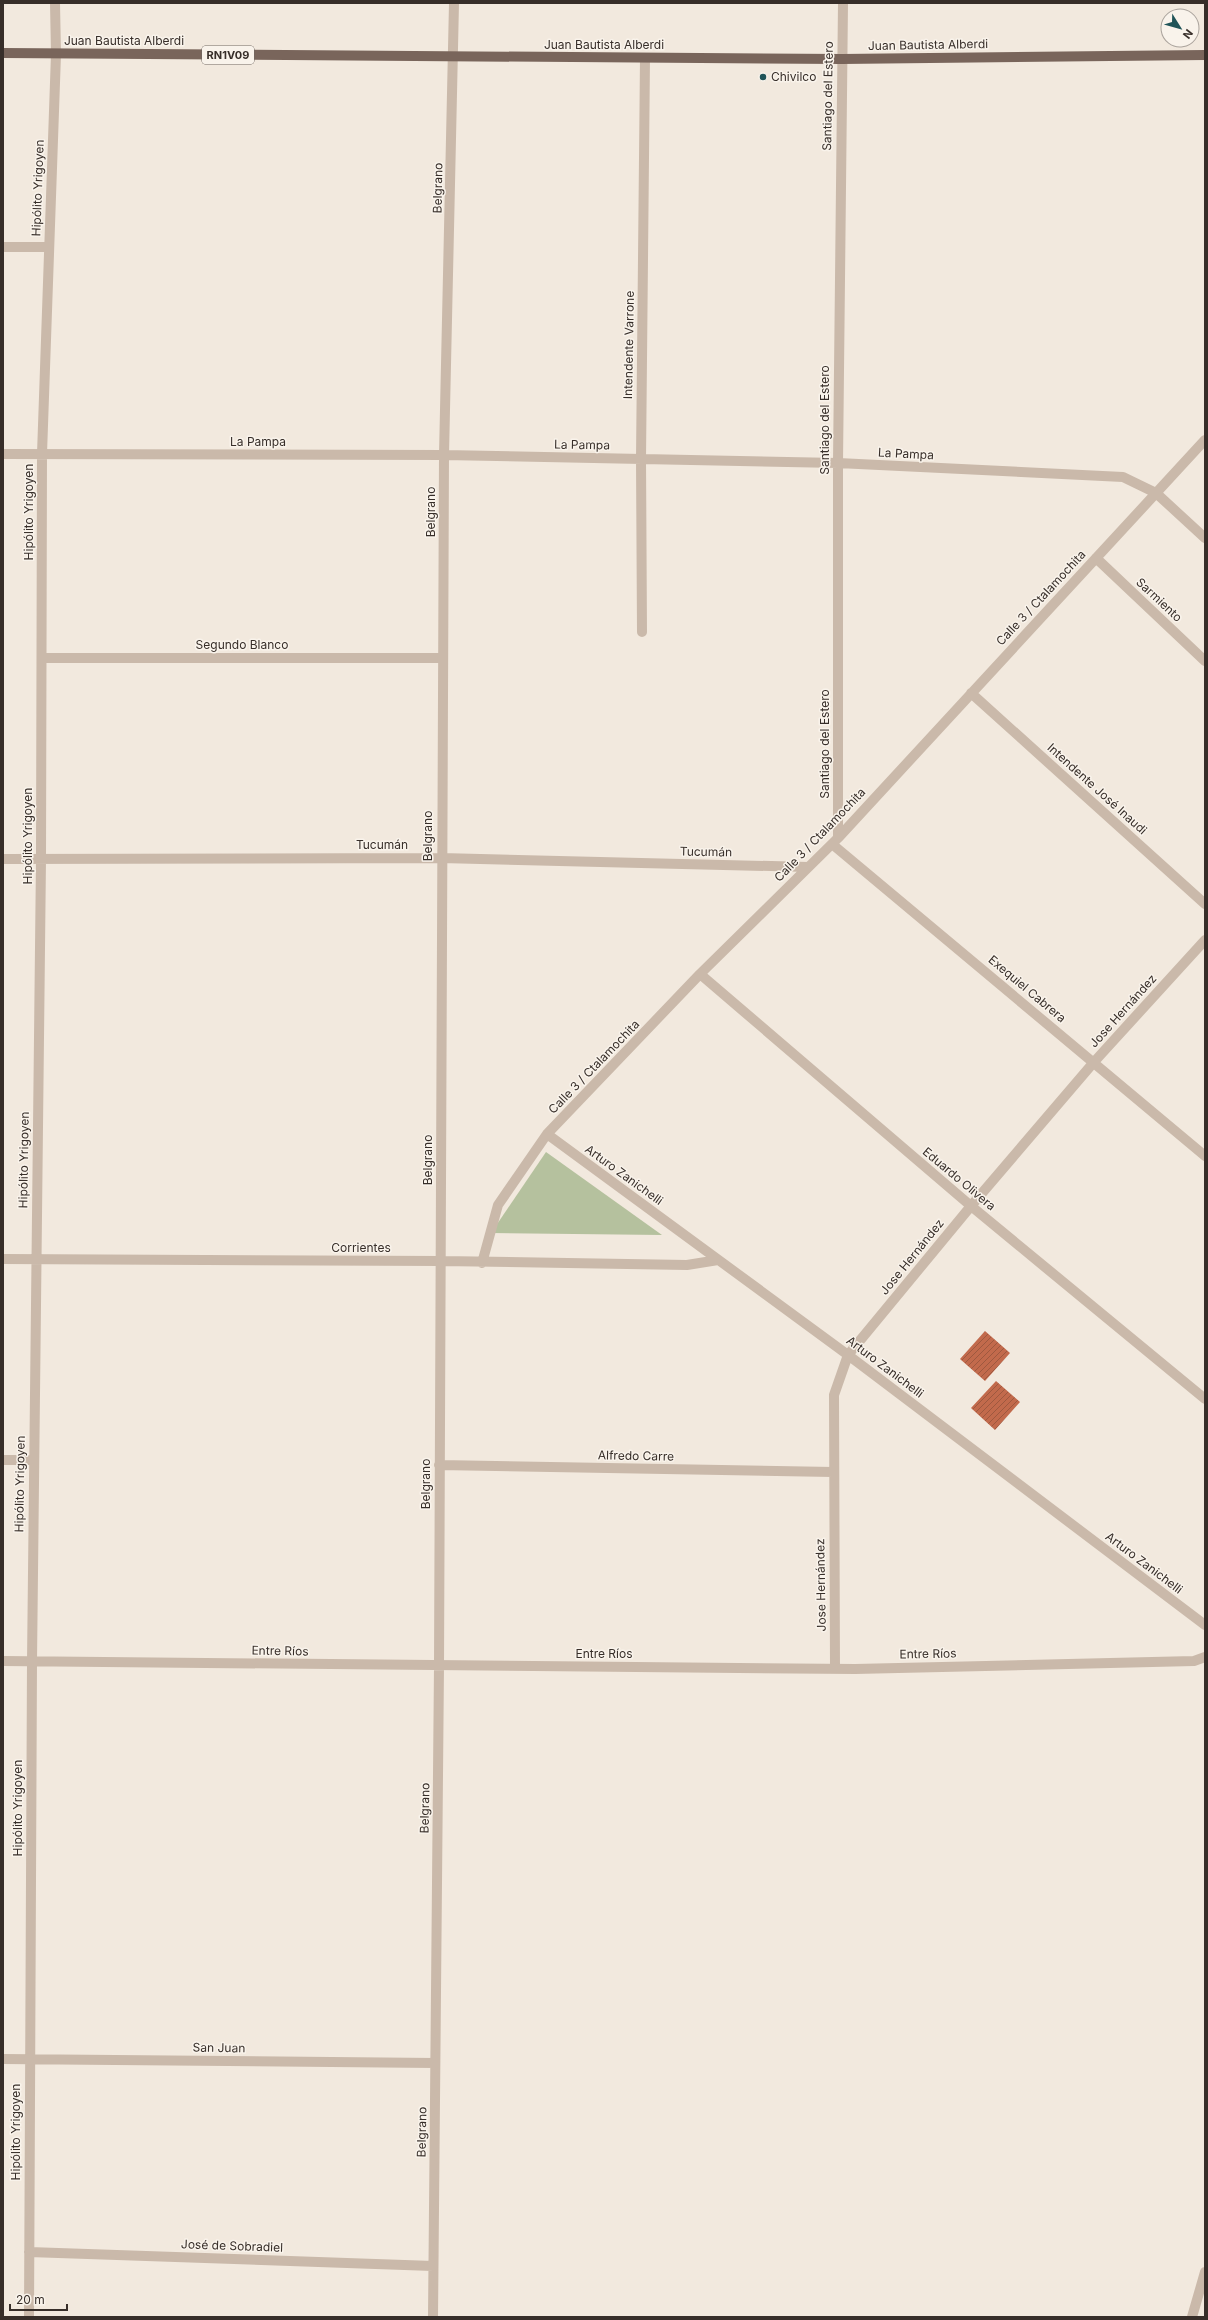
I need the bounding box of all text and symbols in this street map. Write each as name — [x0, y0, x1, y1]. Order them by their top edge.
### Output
north arrow — [1160, 8, 1200, 48]
text: N — [1180, 26, 1196, 42]
street label: Juan Bautista Alberdi — [64, 33, 184, 48]
street label: Juan Bautista Alberdi — [868, 36, 988, 53]
street label: Juan Bautista Alberdi — [544, 37, 664, 52]
street label: Santiago del Estero — [819, 41, 836, 151]
road number: RN1V09 — [202, 46, 254, 64]
place label: Chivilco — [771, 69, 816, 84]
marker: Chivilco — [758, 72, 768, 82]
street label: Hipólito Yrigoyen — [28, 139, 47, 237]
street label: Belgrano — [430, 163, 445, 213]
street label: Intendente Varrone — [620, 291, 637, 399]
street label: Santiago del Estero — [817, 365, 832, 475]
street label: La Pampa — [230, 434, 286, 449]
street label: La Pampa — [554, 437, 610, 452]
street label: La Pampa — [878, 445, 934, 462]
street label: Hipólito Yrigoyen — [21, 464, 36, 560]
street label: Belgrano — [423, 487, 438, 537]
street label: Calle 3 / Ctalamochita — [993, 547, 1089, 648]
street label: Sarmiento — [1133, 574, 1186, 625]
street label: Segundo Blanco — [196, 637, 288, 652]
street label: Santiago del Estero — [817, 689, 832, 799]
street label: Intendente José Inaudi — [1044, 740, 1150, 837]
street label: Calle 3 / Ctalamochita — [771, 785, 868, 885]
street label: Hipólito Yrigoyen — [20, 788, 35, 884]
street label: Belgrano — [420, 811, 435, 861]
street label: Tucumán — [356, 837, 408, 852]
street label: Tucumán — [680, 844, 732, 859]
street label: Exequiel Cabrera — [986, 952, 1069, 1025]
street label: Jose Hernández — [1086, 971, 1159, 1050]
street label: Calle 3 / Ctalamochita — [545, 1017, 642, 1117]
street label: Hipólito Yrigoyen — [15, 1111, 32, 1208]
street label: Belgrano — [420, 1135, 435, 1185]
street label: Arturo Zanichelli — [582, 1141, 666, 1208]
street label: Eduardo Olivera — [920, 1144, 999, 1213]
street label: Jose Hernández — [876, 1216, 947, 1298]
street label: Corrientes — [331, 1240, 391, 1255]
street label: Arturo Zanichelli — [844, 1333, 927, 1401]
street label: Hipólito Yrigoyen — [11, 1435, 28, 1532]
street label: Alfredo Carre — [598, 1447, 674, 1464]
street label: Belgrano — [418, 1459, 433, 1509]
street label: Arturo Zanichelli — [1103, 1529, 1186, 1597]
street label: Jose Hernández — [812, 1538, 829, 1632]
street label: Entre Ríos — [251, 1643, 309, 1658]
street label: Entre Ríos — [575, 1646, 633, 1661]
street label: Entre Ríos — [899, 1646, 957, 1661]
street label: Hipólito Yrigoyen — [10, 1760, 25, 1856]
street label: Belgrano — [417, 1783, 432, 1833]
street label: San Juan — [193, 2040, 245, 2055]
street label: Hipólito Yrigoyen — [8, 2084, 23, 2180]
street label: Belgrano — [414, 2107, 429, 2157]
street label: José de Sobradiel — [181, 2236, 283, 2255]
scale bar — [10, 2286, 67, 2312]
text: 20 m — [16, 2292, 45, 2307]

